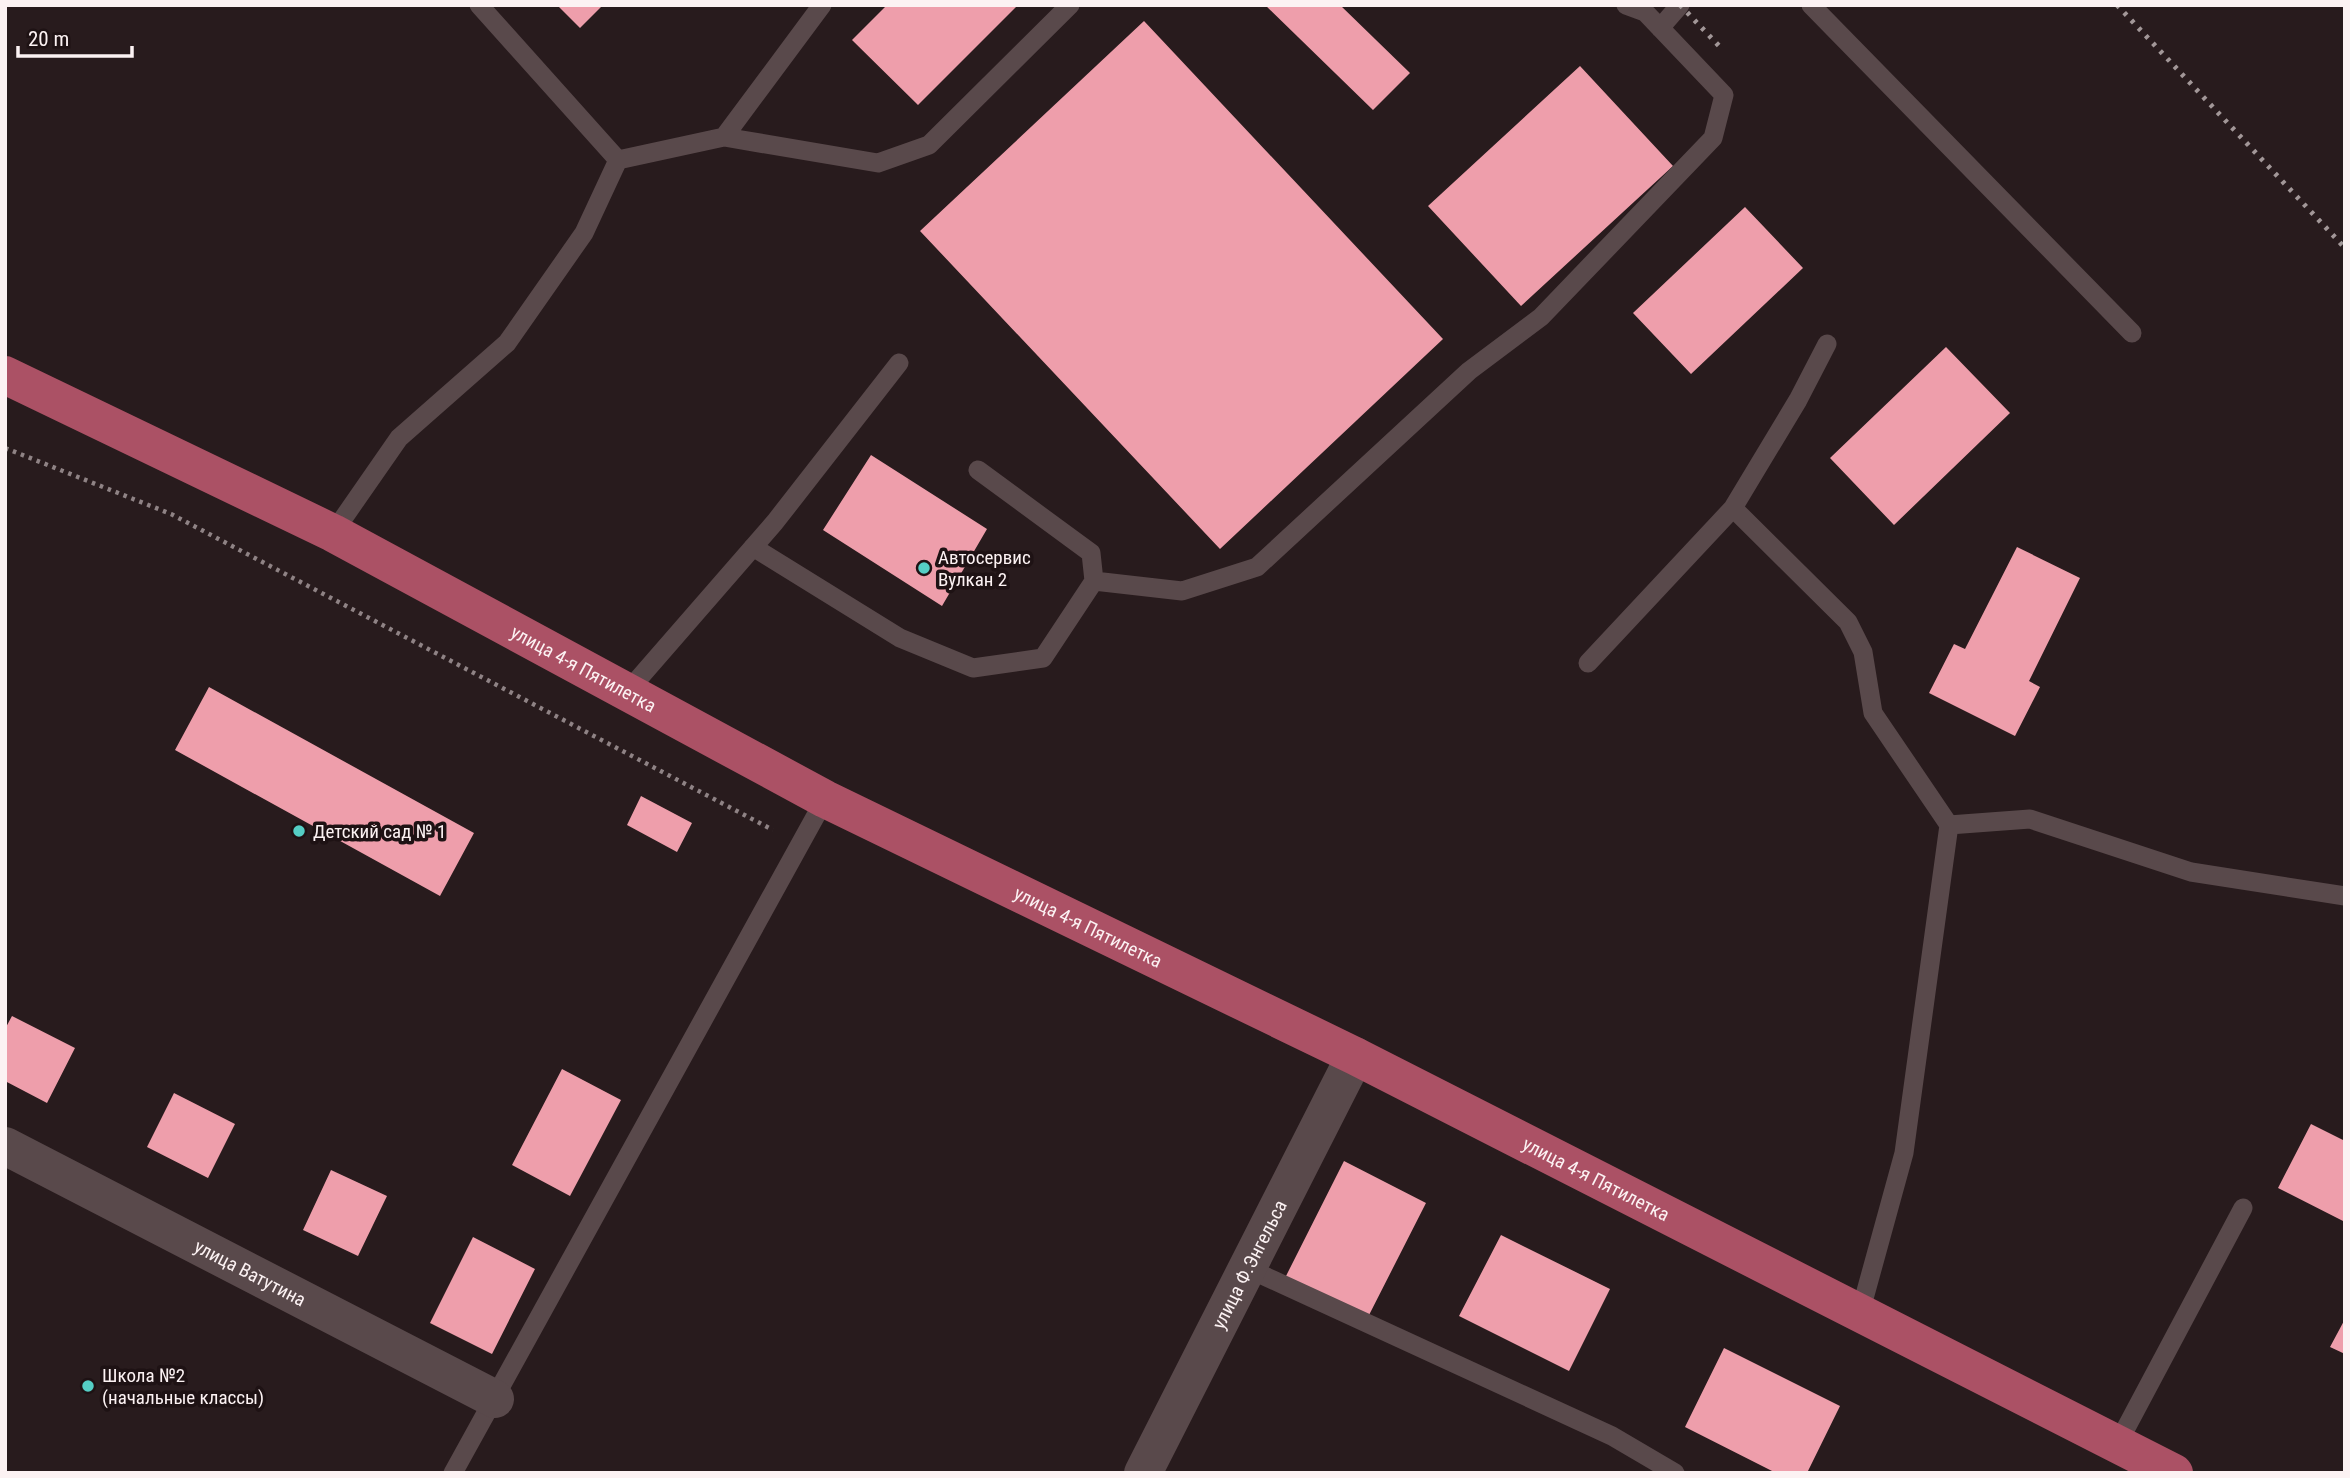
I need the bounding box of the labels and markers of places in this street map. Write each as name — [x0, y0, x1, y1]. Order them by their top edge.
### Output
place label: Автосервис Вулкан 2 — [938, 546, 1031, 591]
marker: Автосервис Вулкан 2 — [916, 560, 932, 576]
place label: Детский сад № 1 — [313, 820, 446, 843]
marker: Детский сад № 1 — [291, 823, 307, 839]
place label: Школа №2 (начальные классы) — [102, 1364, 264, 1409]
marker: Школа №2 (начальные классы) — [80, 1378, 96, 1394]

